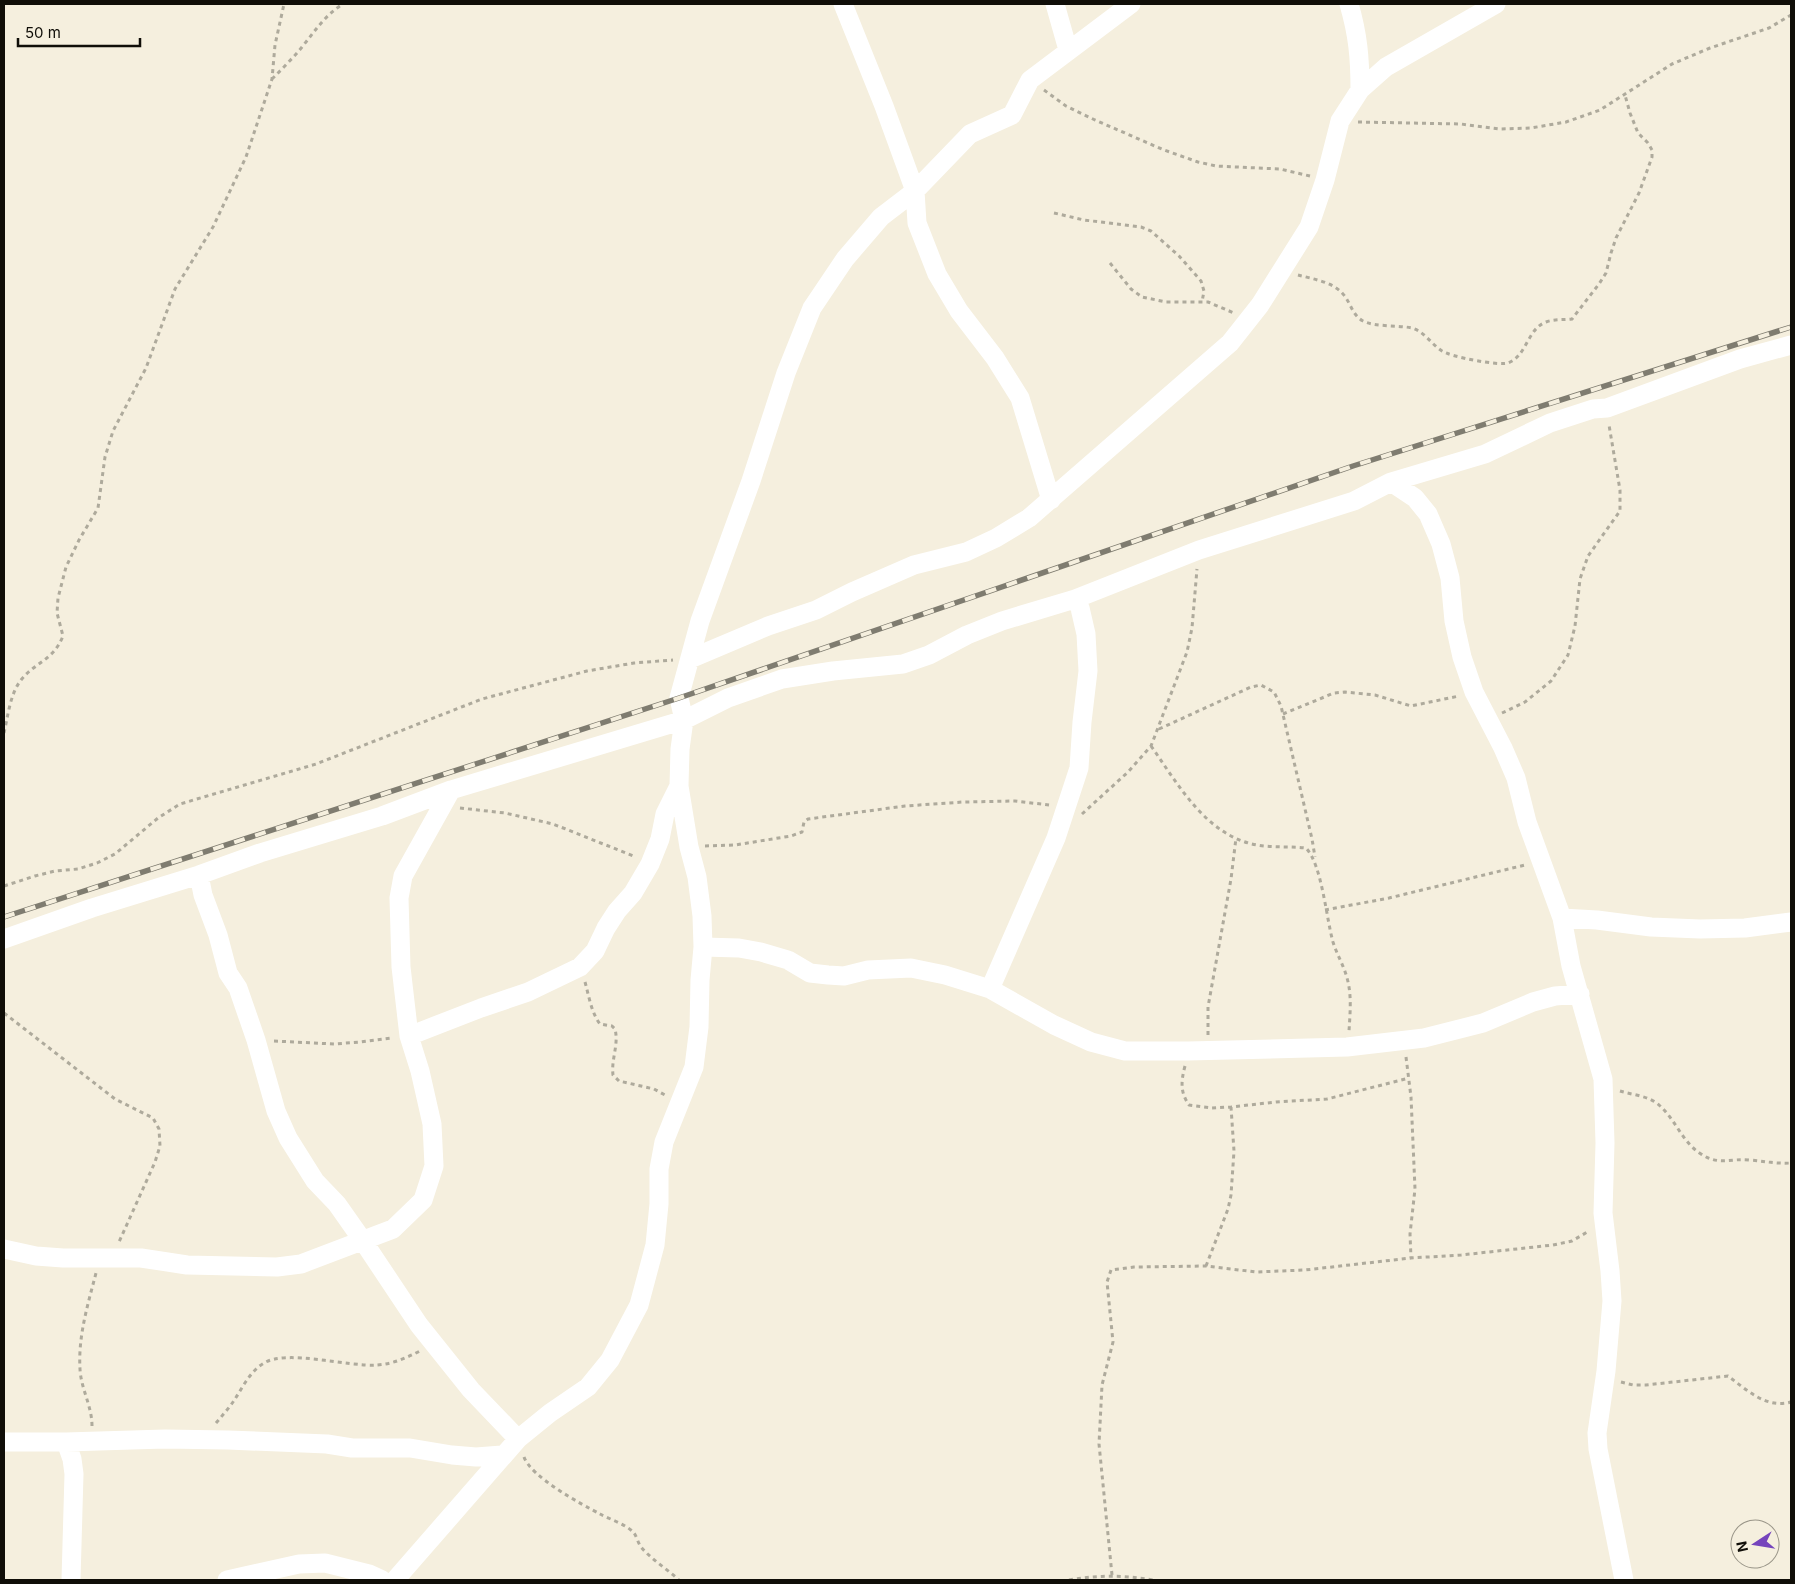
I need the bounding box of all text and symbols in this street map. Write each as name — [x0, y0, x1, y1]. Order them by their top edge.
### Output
scale bar — [18, 15, 140, 47]
text: 50 m — [25, 23, 61, 42]
north arrow — [1730, 1519, 1780, 1569]
text: N — [1732, 1540, 1751, 1554]

